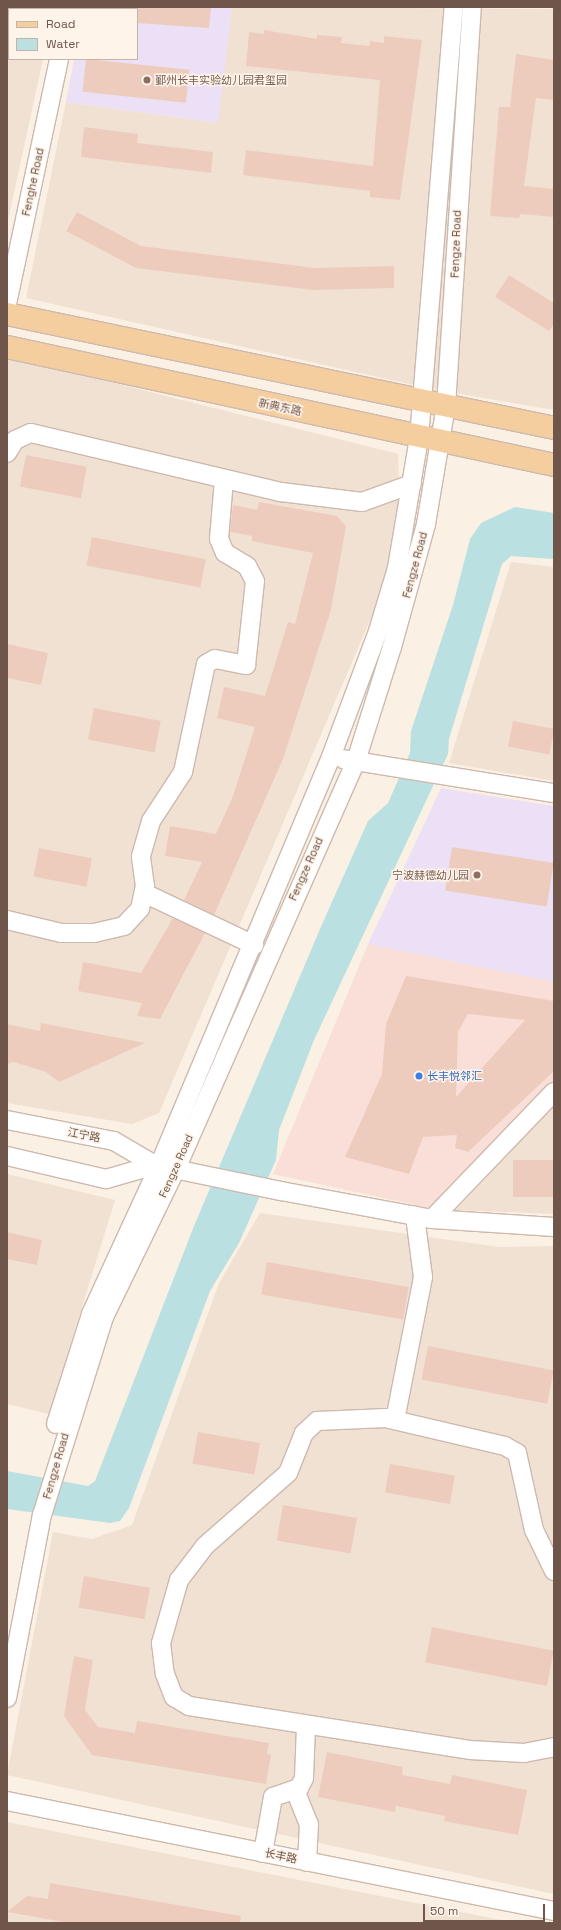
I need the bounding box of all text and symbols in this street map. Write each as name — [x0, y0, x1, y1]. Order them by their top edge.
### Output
legend — [8, 8, 138, 60]
text: Road — [46, 16, 75, 32]
text: Water — [46, 36, 80, 52]
place label: 鄞州长丰实验幼儿园君玺园 — [155, 73, 287, 87]
marker: 鄞州长丰实验幼儿园君玺园 — [142, 75, 152, 85]
street label: Fenghe Road — [19, 147, 47, 217]
street label: Fengze Road — [448, 210, 464, 278]
street label: 新典东路 — [257, 396, 303, 418]
street label: Fengze Road — [400, 530, 430, 600]
street label: Fengze Road — [286, 835, 326, 903]
place label: 宁波赫德幼儿园 — [392, 868, 469, 882]
marker: 宁波赫德幼儿园 — [472, 870, 482, 880]
place label: 长丰悦邻汇 — [427, 1069, 482, 1083]
marker: 长丰悦邻汇 — [414, 1071, 424, 1081]
street label: 江宁路 — [67, 1125, 101, 1145]
street label: Fengze Road — [156, 1132, 196, 1200]
street label: Fengze Road — [40, 1431, 72, 1501]
street label: 长丰路 — [263, 1846, 299, 1866]
scale bar — [425, 1896, 547, 1922]
text: 50 m — [430, 1903, 458, 1919]

